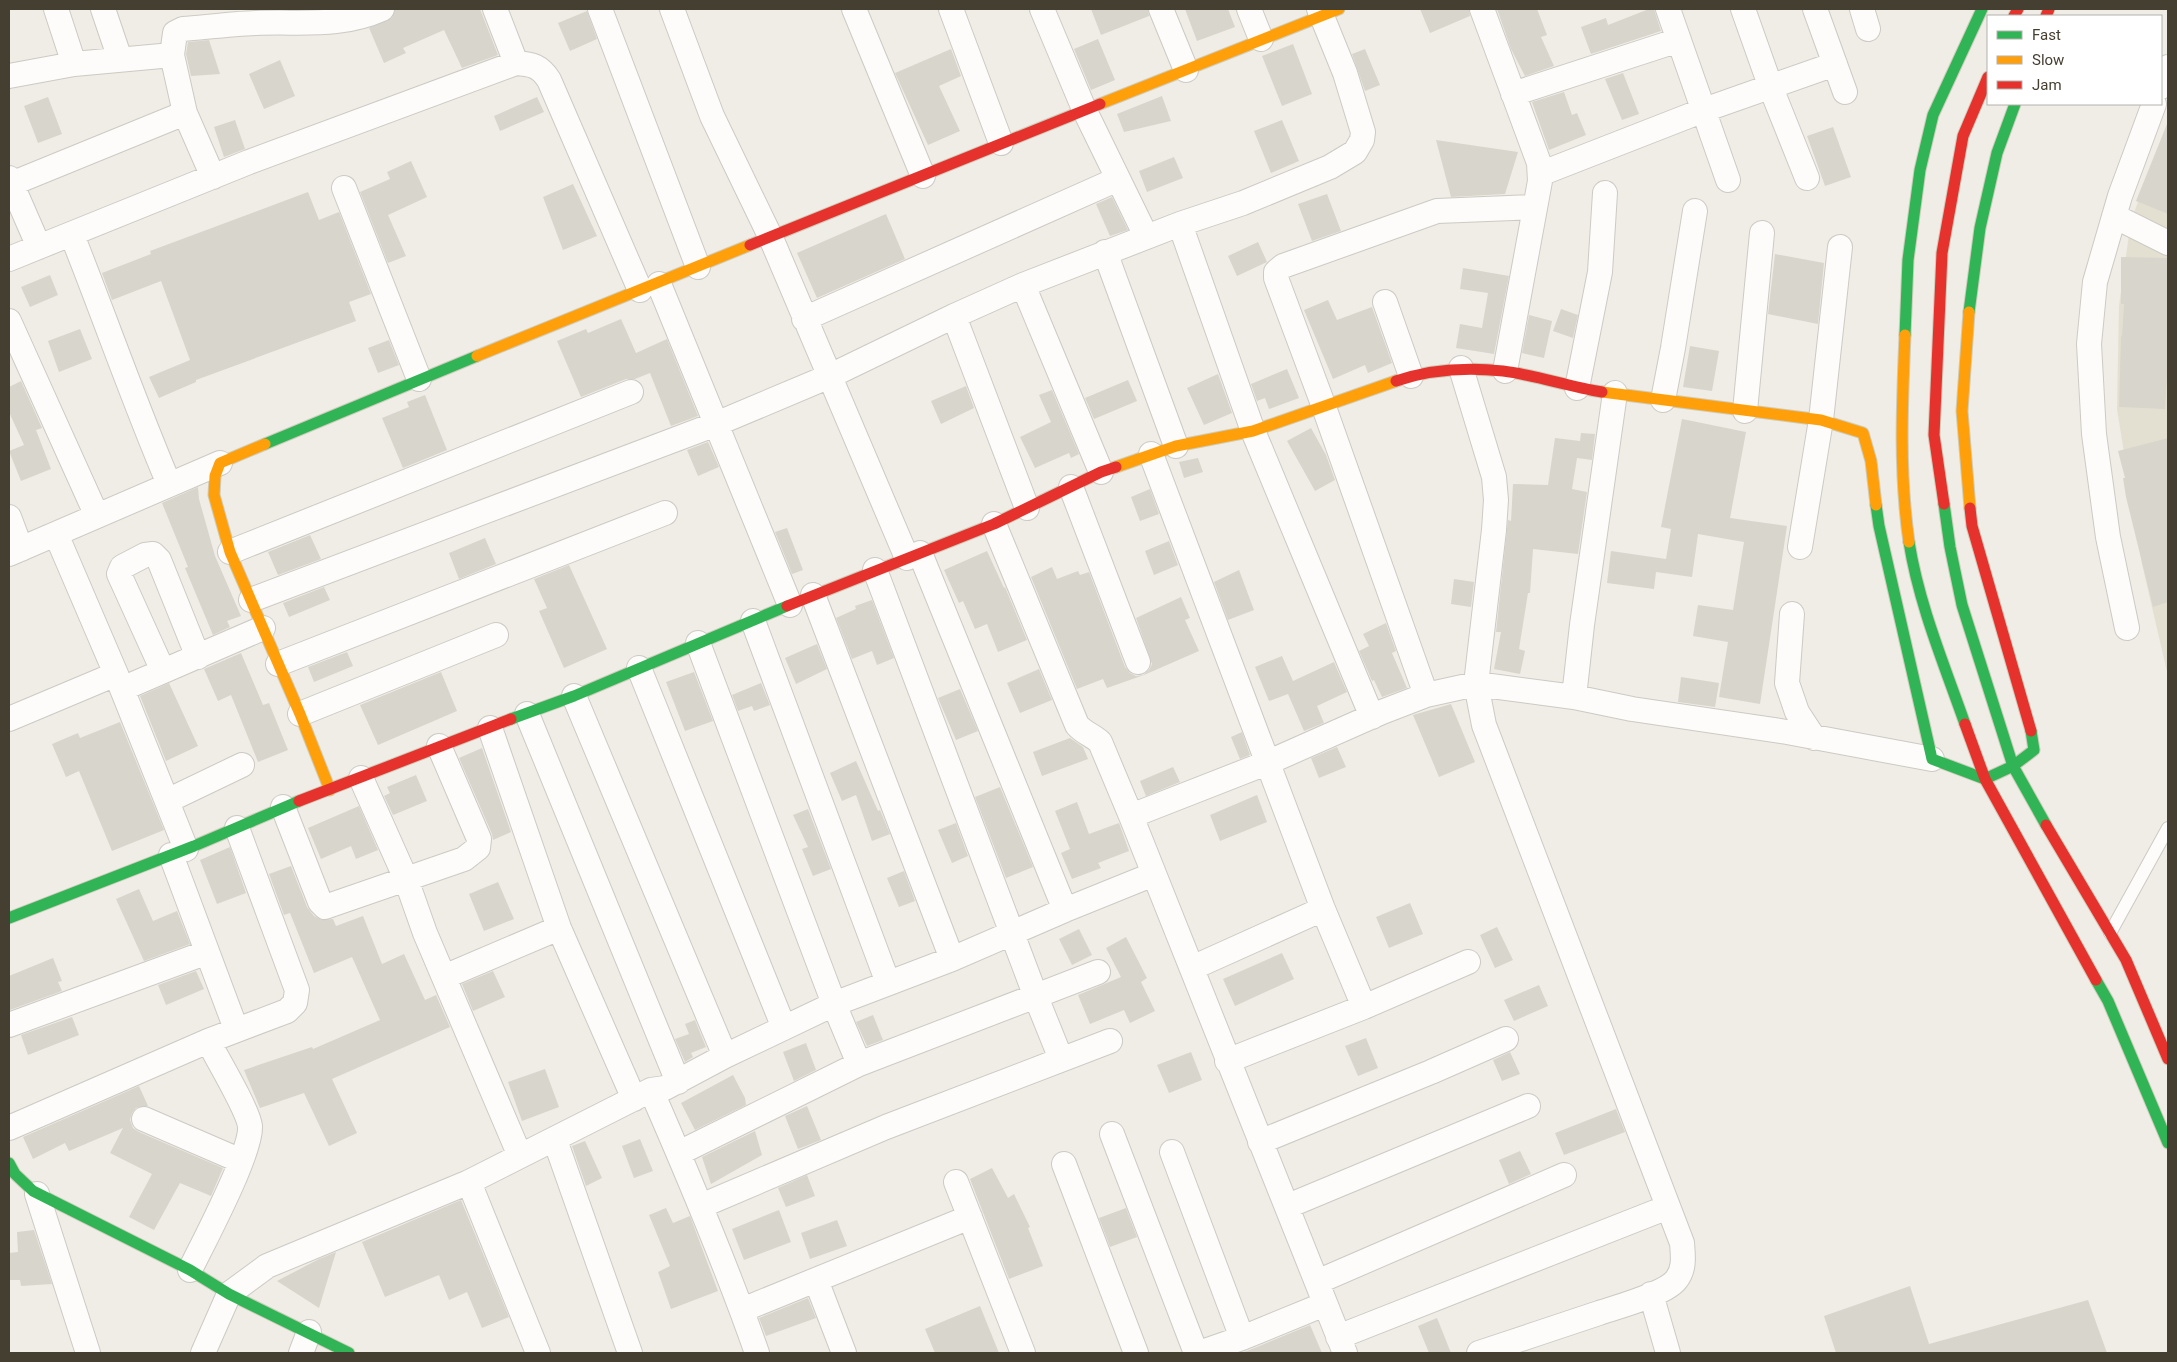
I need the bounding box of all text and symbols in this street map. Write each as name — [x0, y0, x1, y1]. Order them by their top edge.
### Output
legend — [1987, 15, 2162, 105]
text: Fast — [2032, 26, 2061, 44]
text: Slow — [2032, 51, 2064, 69]
text: Jam — [2032, 76, 2062, 94]

